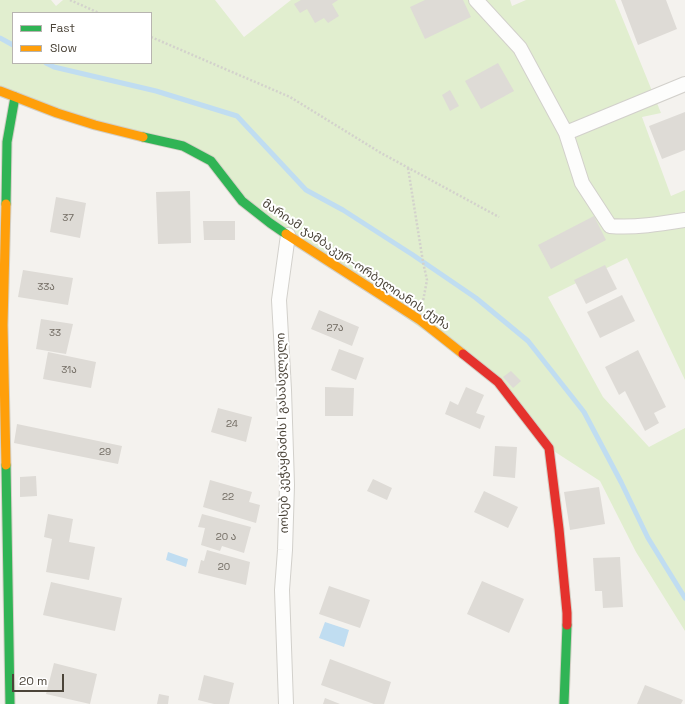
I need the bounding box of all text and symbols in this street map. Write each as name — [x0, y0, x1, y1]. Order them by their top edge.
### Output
legend — [12, 12, 152, 64]
text: Fast — [50, 20, 75, 36]
text: Slow — [50, 40, 77, 56]
street label: მარიამ ჯამბაკურ-ორბელიანის ქუჩა — [259, 197, 453, 333]
house number: 37 — [62, 212, 74, 224]
house number: 33ა — [37, 281, 55, 293]
house number: 27ა — [326, 322, 344, 334]
house number: 33 — [49, 327, 61, 339]
street label: იოსებ კეჭაყმაძის I გასასვლელი — [274, 332, 292, 534]
house number: 31ა — [61, 364, 77, 376]
house number: 24 — [226, 418, 238, 430]
house number: 29 — [99, 446, 111, 458]
house number: 22 — [222, 491, 234, 503]
house number: 20 ა — [216, 531, 236, 543]
house number: 20 — [218, 561, 230, 573]
scale bar — [14, 666, 66, 692]
text: 20 m — [19, 673, 47, 689]

